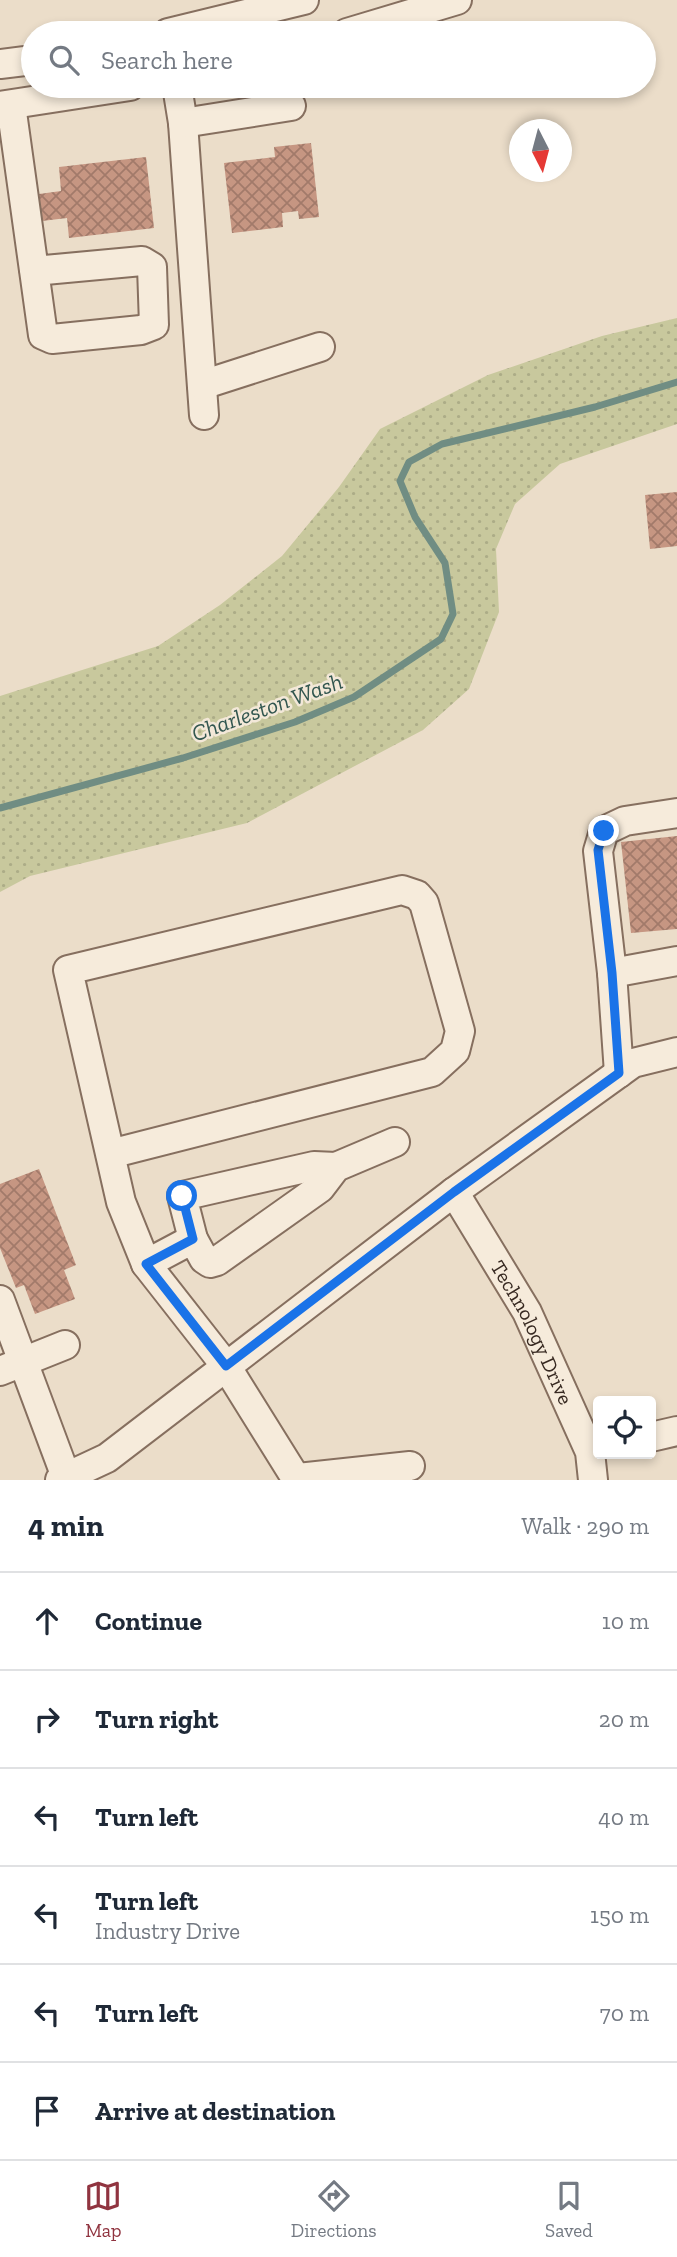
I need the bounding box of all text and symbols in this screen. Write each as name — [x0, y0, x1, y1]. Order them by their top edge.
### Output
search box — [21, 21, 656, 98]
icon: search — [45, 41, 83, 79]
text: Search here — [101, 44, 233, 76]
north arrow — [509, 119, 572, 182]
water label: Charleston Wash — [188, 667, 346, 747]
route end — [588, 815, 619, 846]
route start — [166, 1180, 197, 1211]
street label: Technology Drive — [486, 1255, 579, 1408]
map controls — [593, 1396, 656, 1459]
button: locate — [593, 1396, 656, 1459]
text: 4 min — [28, 1508, 104, 1544]
text: Walk · 290 m — [521, 1512, 649, 1540]
icon: ahead — [28, 1602, 66, 1640]
text: Continue — [95, 1605, 202, 1637]
text: 10 m — [602, 1607, 649, 1635]
icon: right — [28, 1700, 66, 1738]
text: Turn right — [95, 1703, 218, 1735]
text: 20 m — [599, 1705, 649, 1733]
icon: left — [28, 1798, 66, 1836]
text: Turn left — [95, 1801, 198, 1833]
text: 40 m — [598, 1803, 649, 1831]
text: Turn left — [95, 1885, 198, 1917]
icon: left — [28, 1896, 66, 1934]
text: 150 m — [590, 1901, 649, 1929]
text: Industry Drive — [95, 1917, 240, 1945]
icon: left — [28, 1994, 66, 2032]
text: Turn left — [95, 1997, 198, 2029]
text: 70 m — [600, 1999, 649, 2027]
icon: arrive — [28, 2092, 66, 2130]
text: Arrive at destination — [95, 2095, 335, 2127]
tab: Map — [84, 2177, 122, 2242]
tab: Directions — [291, 2177, 377, 2242]
tab: Saved — [545, 2177, 593, 2242]

